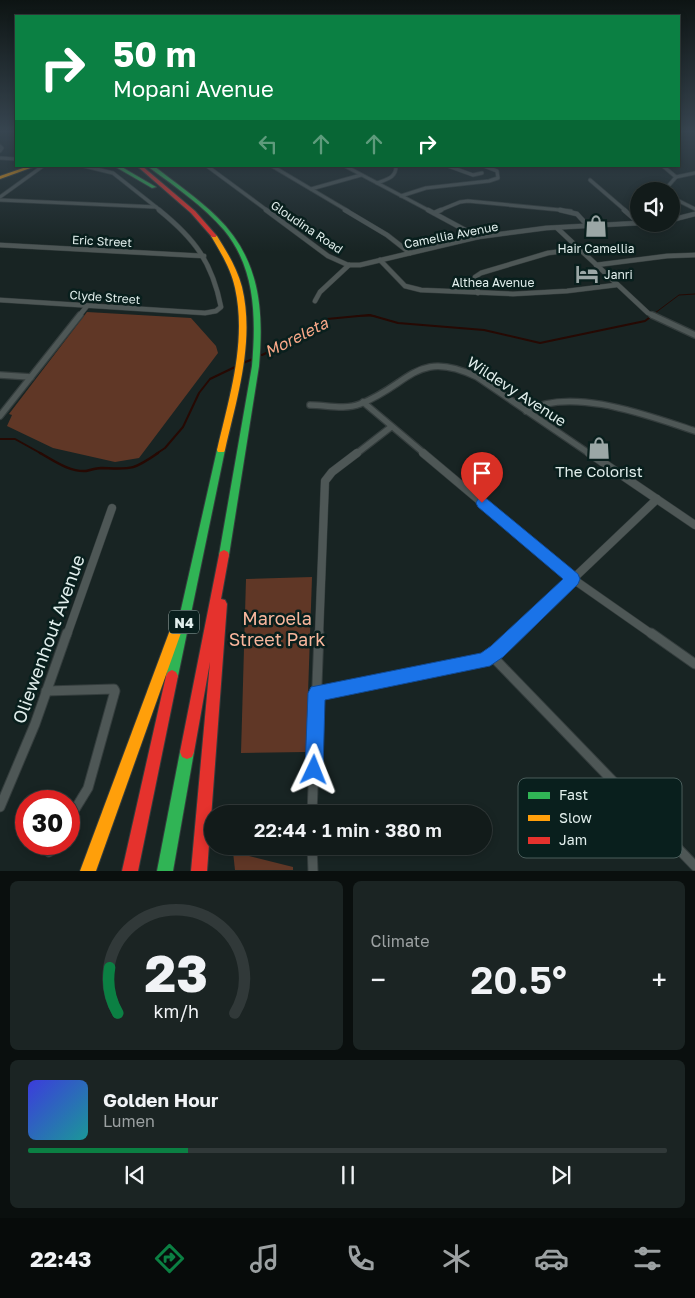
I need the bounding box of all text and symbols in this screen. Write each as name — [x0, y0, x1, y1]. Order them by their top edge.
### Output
text: 50 m — [113, 33, 196, 75]
icon: right — [30, 35, 95, 100]
text: Mopani Avenue — [113, 75, 274, 102]
icon: left — [254, 130, 282, 158]
icon: ahead — [307, 130, 335, 158]
icon: ahead — [360, 130, 388, 158]
icon: right — [413, 130, 441, 158]
map controls — [630, 182, 680, 232]
button: sound — [630, 182, 680, 232]
street label: Gloudina Road — [268, 197, 346, 257]
shop icon: Hair Camellia — [583, 213, 609, 239]
street label: Camellia Avenue — [403, 219, 499, 251]
street label: Eric Street — [72, 232, 133, 250]
place label: Hair Camellia — [558, 241, 635, 256]
hotel icon: Janri — [574, 261, 600, 287]
place label: Janri — [604, 267, 633, 282]
street label: Althea Avenue — [452, 275, 534, 290]
street label: Clyde Street — [69, 287, 141, 307]
water label: Moreleta — [261, 312, 332, 361]
street label: Wildevy Avenue — [464, 352, 570, 430]
shop icon: The Colorist — [586, 435, 612, 461]
pin — [461, 452, 503, 503]
icon: arrive — [468, 459, 496, 487]
place label: The Colorist — [555, 462, 643, 480]
street label: Oliewenhout Avenue — [7, 552, 89, 726]
park label: Maroela Street Park — [229, 607, 325, 650]
road number: N4 — [169, 610, 199, 634]
position arrow — [287, 743, 339, 795]
legend — [518, 778, 682, 858]
text: Fast — [559, 786, 588, 803]
speed limit sign: 30 — [15, 790, 80, 855]
text: Slow — [559, 809, 592, 826]
text: 22:44 · 1 min · 380 m — [254, 818, 442, 841]
text: Jam — [559, 831, 587, 848]
text: Climate — [371, 931, 430, 951]
text: 23 — [145, 941, 208, 1003]
text: 20.5° — [471, 957, 567, 1002]
text: − — [371, 963, 386, 996]
text: + — [652, 963, 667, 996]
text: km/h — [154, 1000, 199, 1022]
text: Golden Hour — [103, 1088, 218, 1111]
text: Lumen — [103, 1111, 155, 1131]
icon: previous — [121, 1161, 149, 1189]
icon: pause — [334, 1161, 362, 1189]
icon: next — [547, 1161, 575, 1189]
icon: directions — [152, 1241, 187, 1276]
icon: music — [247, 1241, 282, 1276]
icon: phone — [343, 1241, 378, 1276]
icon: climate — [439, 1241, 474, 1276]
icon: car — [534, 1241, 569, 1276]
icon: filters — [630, 1241, 665, 1276]
text: 22:43 — [30, 1245, 91, 1272]

